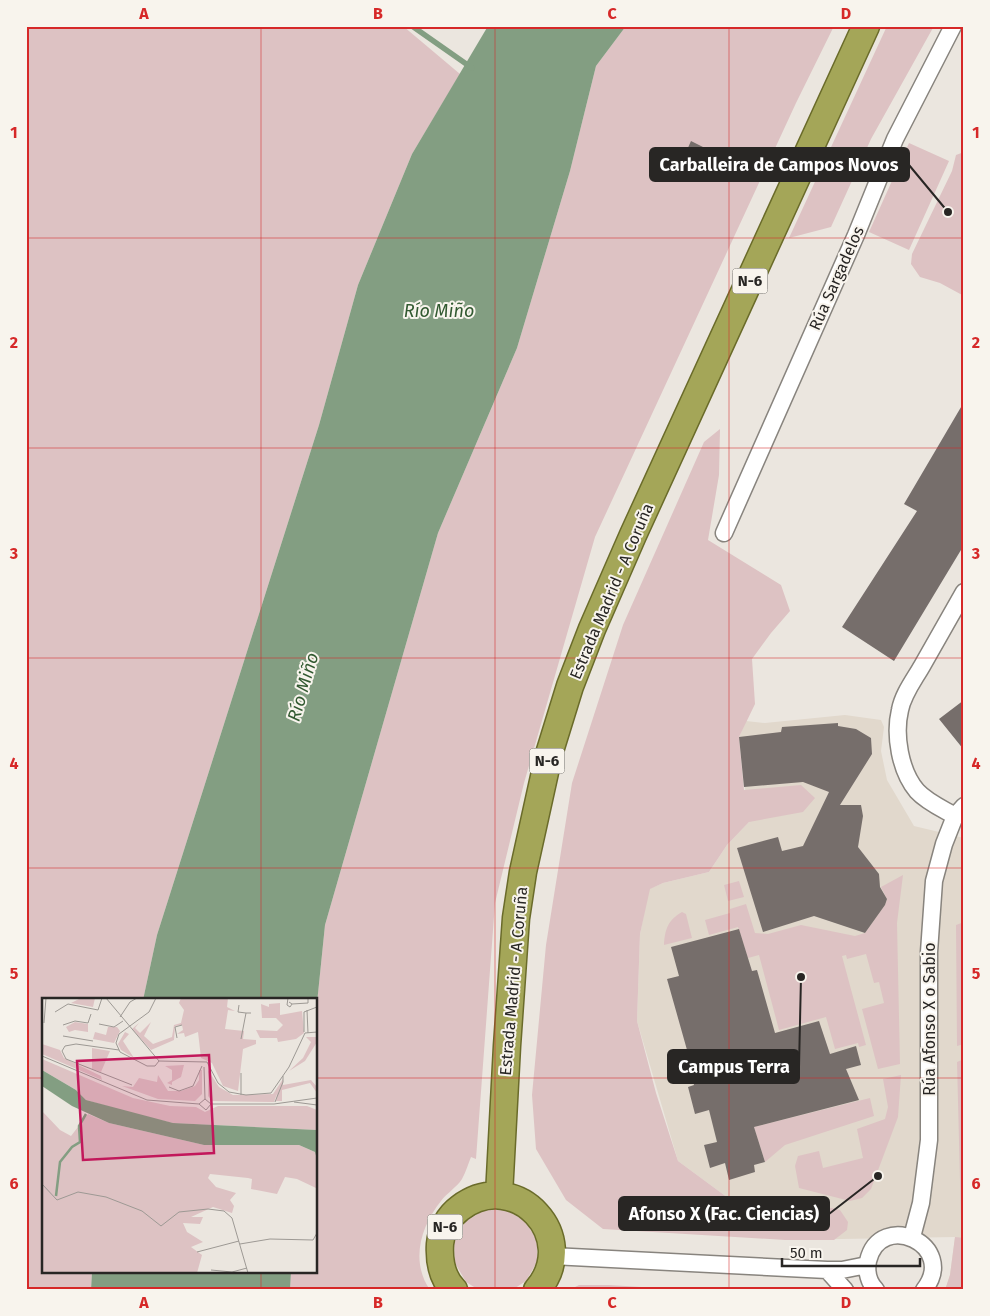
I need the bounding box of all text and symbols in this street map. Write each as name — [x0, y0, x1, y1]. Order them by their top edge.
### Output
text: A — [138, 4, 149, 23]
text: B — [373, 4, 383, 23]
text: C — [607, 4, 617, 23]
text: D — [841, 4, 851, 23]
text: 1 — [10, 123, 18, 142]
text: 1 — [972, 123, 980, 142]
callout: Carballeira de Campos Novos — [650, 148, 909, 181]
text: Carballeira de Campos Novos — [660, 154, 899, 176]
street label: Rúa Sargadelos — [805, 223, 868, 333]
road number: N-6 — [732, 268, 768, 294]
water label: Río Miño — [404, 300, 474, 322]
text: 2 — [10, 333, 18, 352]
text: 2 — [972, 333, 980, 352]
street label: Estrada Madrid - A Coruña — [566, 500, 657, 682]
text: 3 — [9, 544, 18, 563]
text: 3 — [971, 544, 980, 563]
water label: Río Miño — [283, 650, 323, 724]
road number: N-6 — [530, 748, 564, 774]
text: 4 — [9, 754, 19, 773]
text: 4 — [971, 754, 981, 773]
street label: Estrada Madrid - A Coruña — [496, 886, 531, 1076]
street label: Rúa Afonso X o Sabio — [920, 942, 939, 1096]
text: 5 — [10, 964, 19, 983]
text: 5 — [972, 964, 981, 983]
inset map — [42, 998, 318, 1274]
callout: Campus Terra — [668, 1050, 799, 1083]
text: Campus Terra — [678, 1056, 790, 1078]
text: 6 — [9, 1174, 19, 1193]
text: 6 — [971, 1174, 981, 1193]
callout: Afonso X (Fac. Ciencias) — [619, 1197, 829, 1230]
text: Afonso X (Fac. Ciencias) — [628, 1203, 819, 1225]
road number: N-6 — [428, 1214, 462, 1240]
scale bar — [782, 1236, 920, 1268]
text: 50 m — [790, 1244, 823, 1262]
text: A — [138, 1293, 149, 1312]
text: B — [373, 1293, 383, 1312]
text: C — [607, 1293, 617, 1312]
text: D — [841, 1293, 851, 1312]

